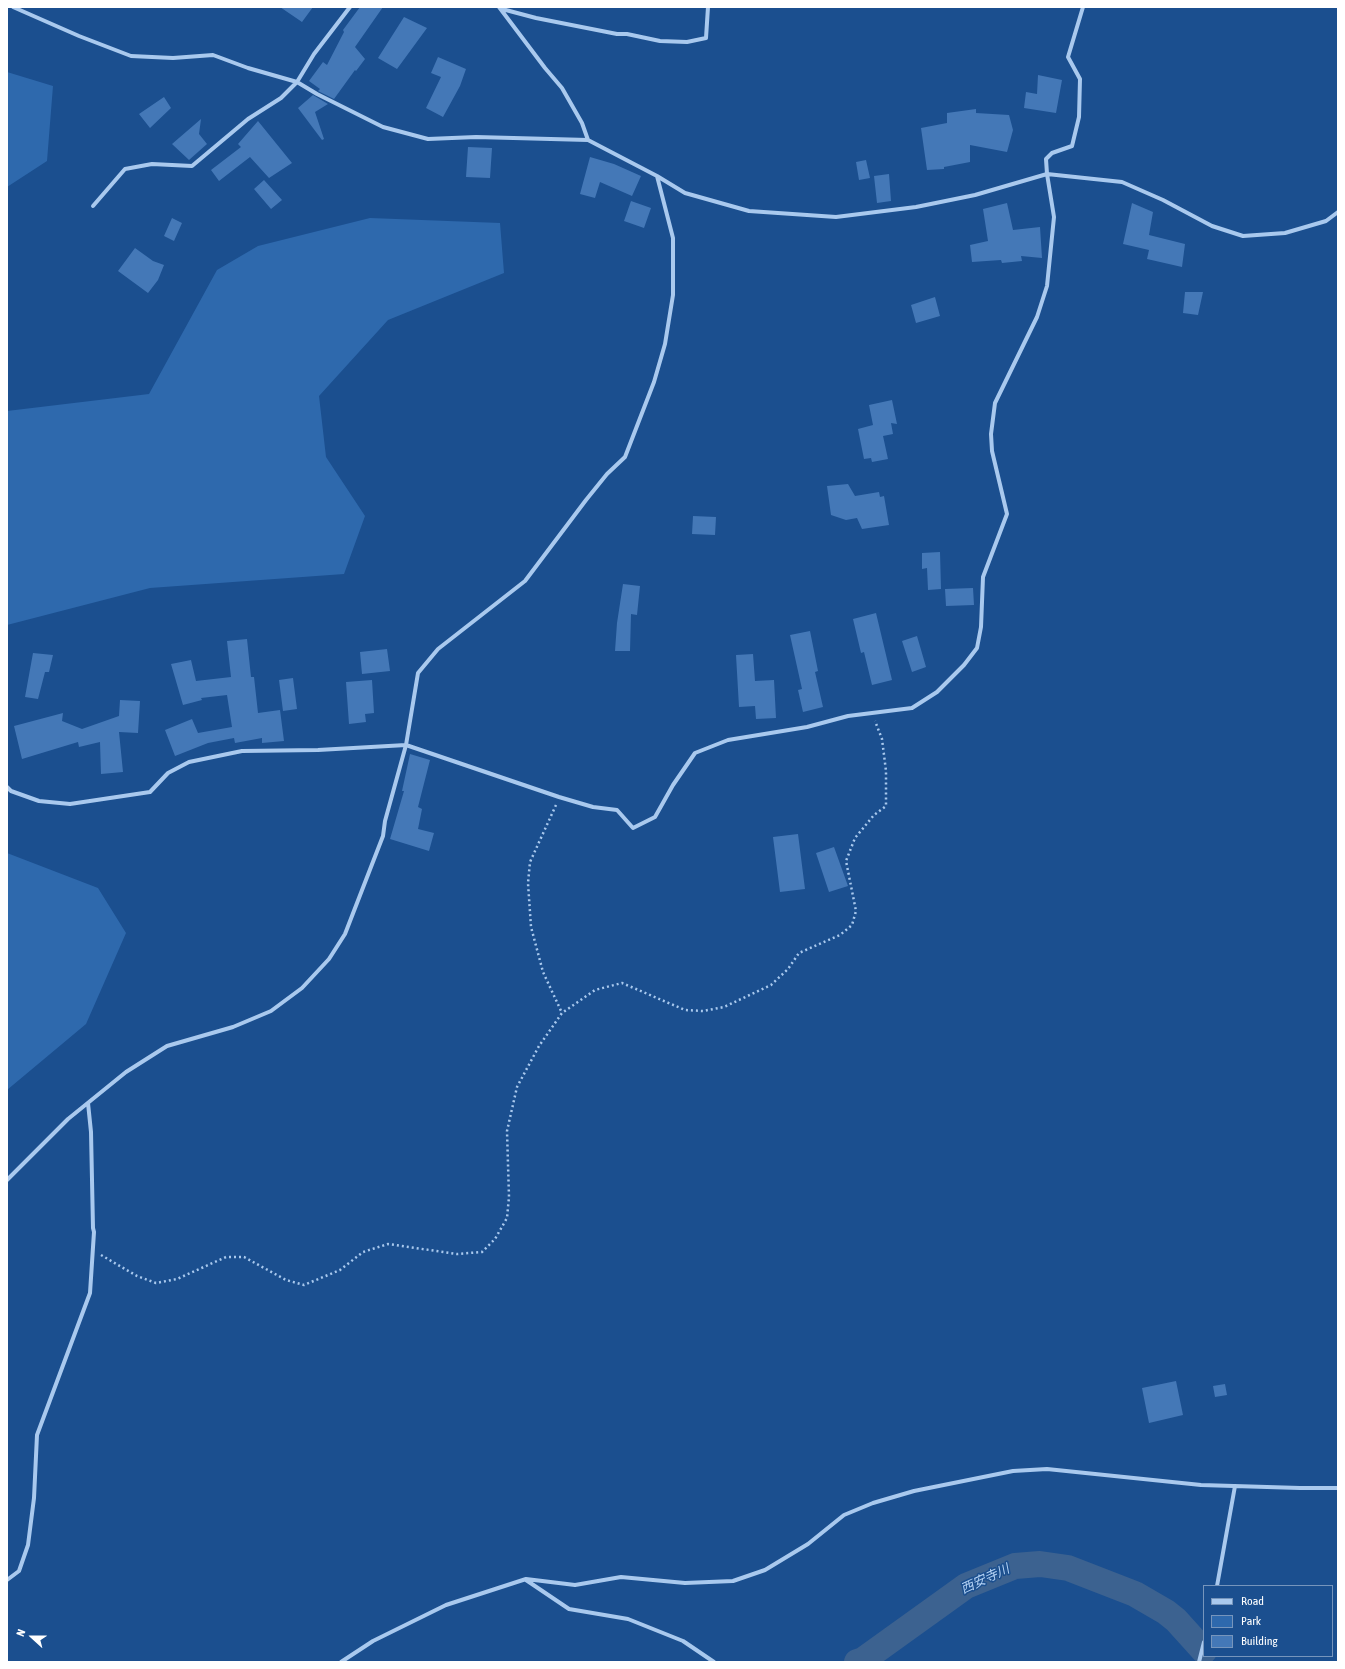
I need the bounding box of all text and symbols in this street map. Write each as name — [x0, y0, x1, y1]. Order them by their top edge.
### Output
water label: 西安寺川 — [958, 1561, 1012, 1597]
legend — [1203, 1585, 1333, 1657]
text: Road — [1241, 1594, 1264, 1608]
text: Park — [1241, 1614, 1261, 1628]
north arrow — [12, 1617, 52, 1657]
text: N — [14, 1628, 28, 1638]
text: Building — [1241, 1634, 1278, 1648]

